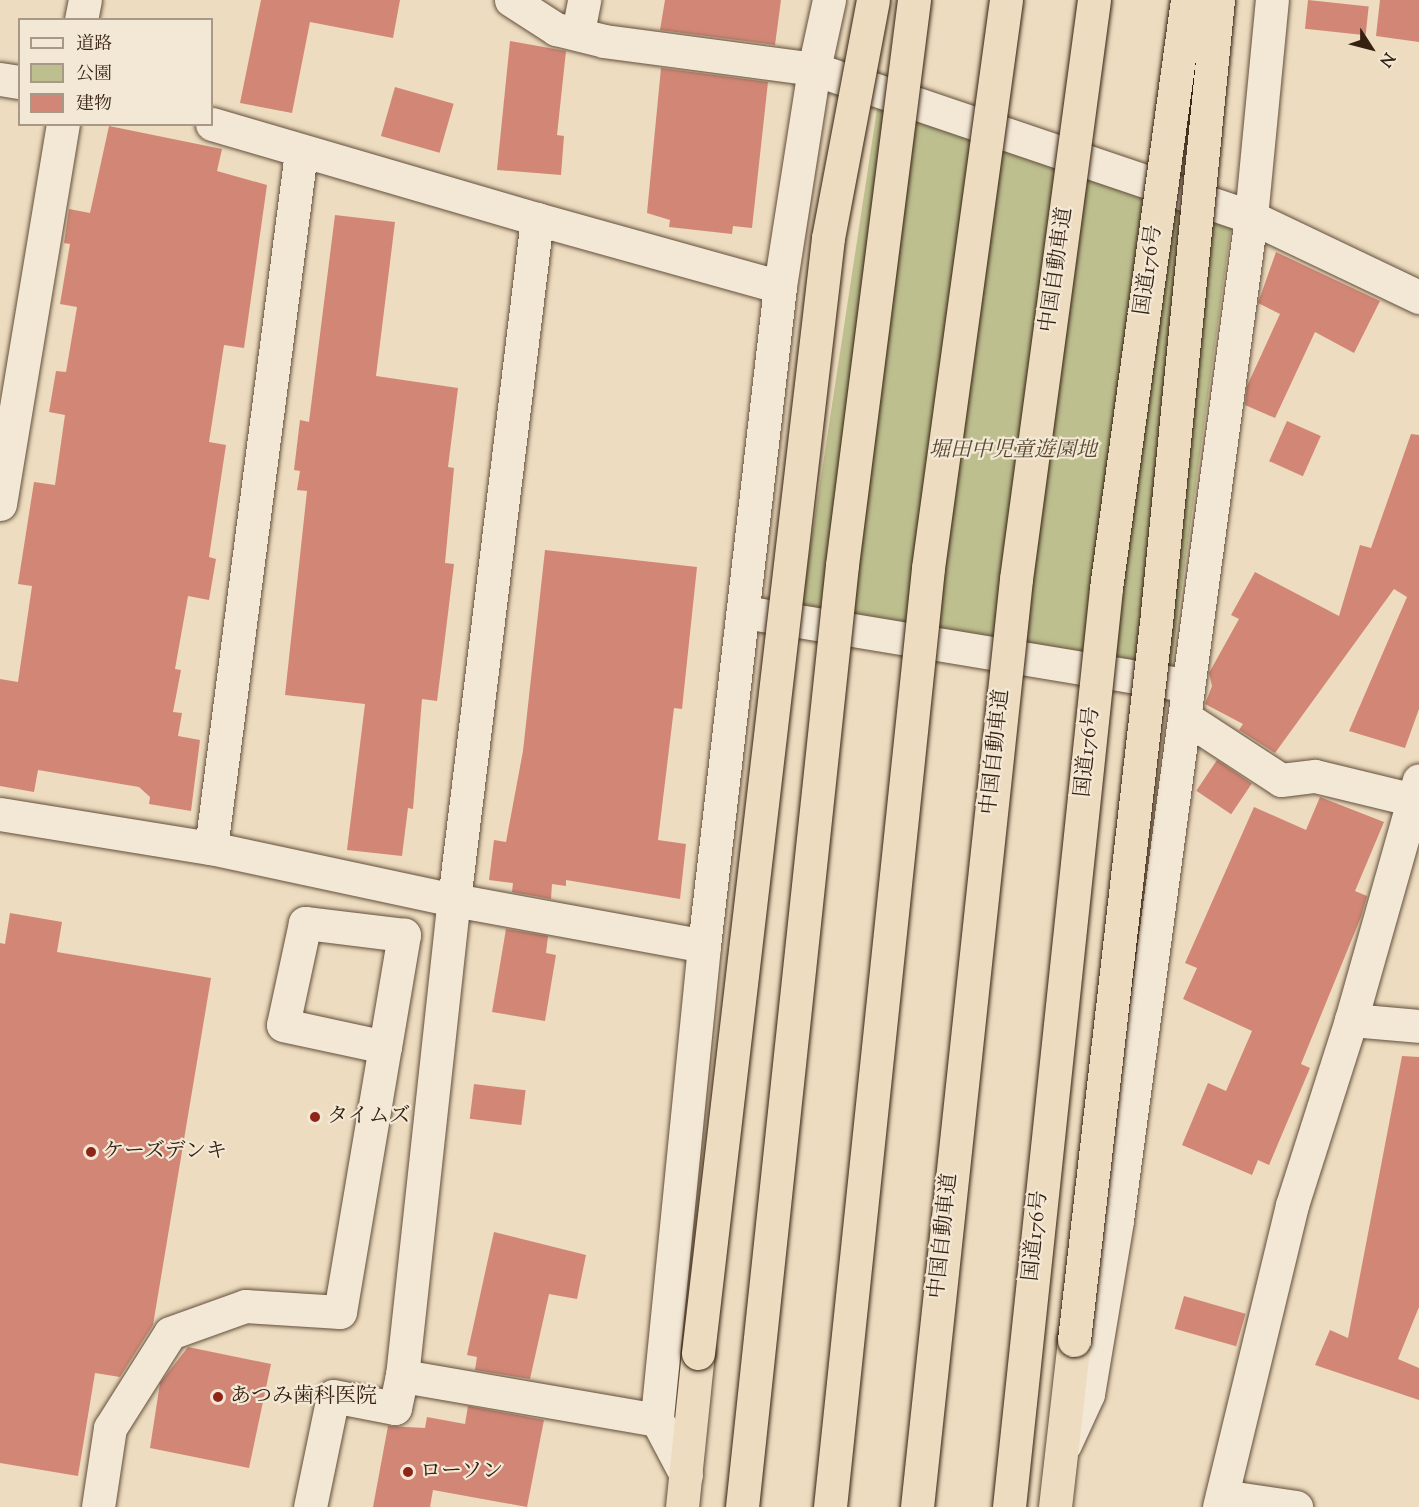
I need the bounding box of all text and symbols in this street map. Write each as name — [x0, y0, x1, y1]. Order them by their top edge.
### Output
legend — [18, 18, 213, 126]
north arrow — [1341, 18, 1401, 78]
text: 道路 — [76, 32, 112, 58]
text: N — [1373, 47, 1399, 71]
text: 公園 — [76, 62, 112, 88]
text: 建物 — [76, 92, 112, 118]
street label: 中国自動車道 — [1036, 206, 1078, 334]
street label: 国道176号 — [1130, 223, 1168, 317]
park label: 堀田中児童遊園地 — [929, 438, 1097, 464]
street label: 中国自動車道 — [977, 688, 1015, 816]
street label: 国道176号 — [1071, 705, 1105, 799]
place label: タイムズ — [327, 1104, 411, 1130]
marker: タイムズ — [308, 1110, 322, 1124]
place label: ケーズデンキ — [103, 1139, 229, 1165]
marker: ケーズデンキ — [84, 1145, 98, 1159]
street label: 中国自動車道 — [925, 1172, 963, 1300]
street label: 国道176号 — [1019, 1189, 1053, 1283]
place label: あつみ歯科医院 — [230, 1384, 377, 1410]
marker: あつみ歯科医院 — [211, 1390, 225, 1404]
place label: ローソン — [420, 1459, 504, 1485]
marker: ローソン — [401, 1465, 415, 1479]

